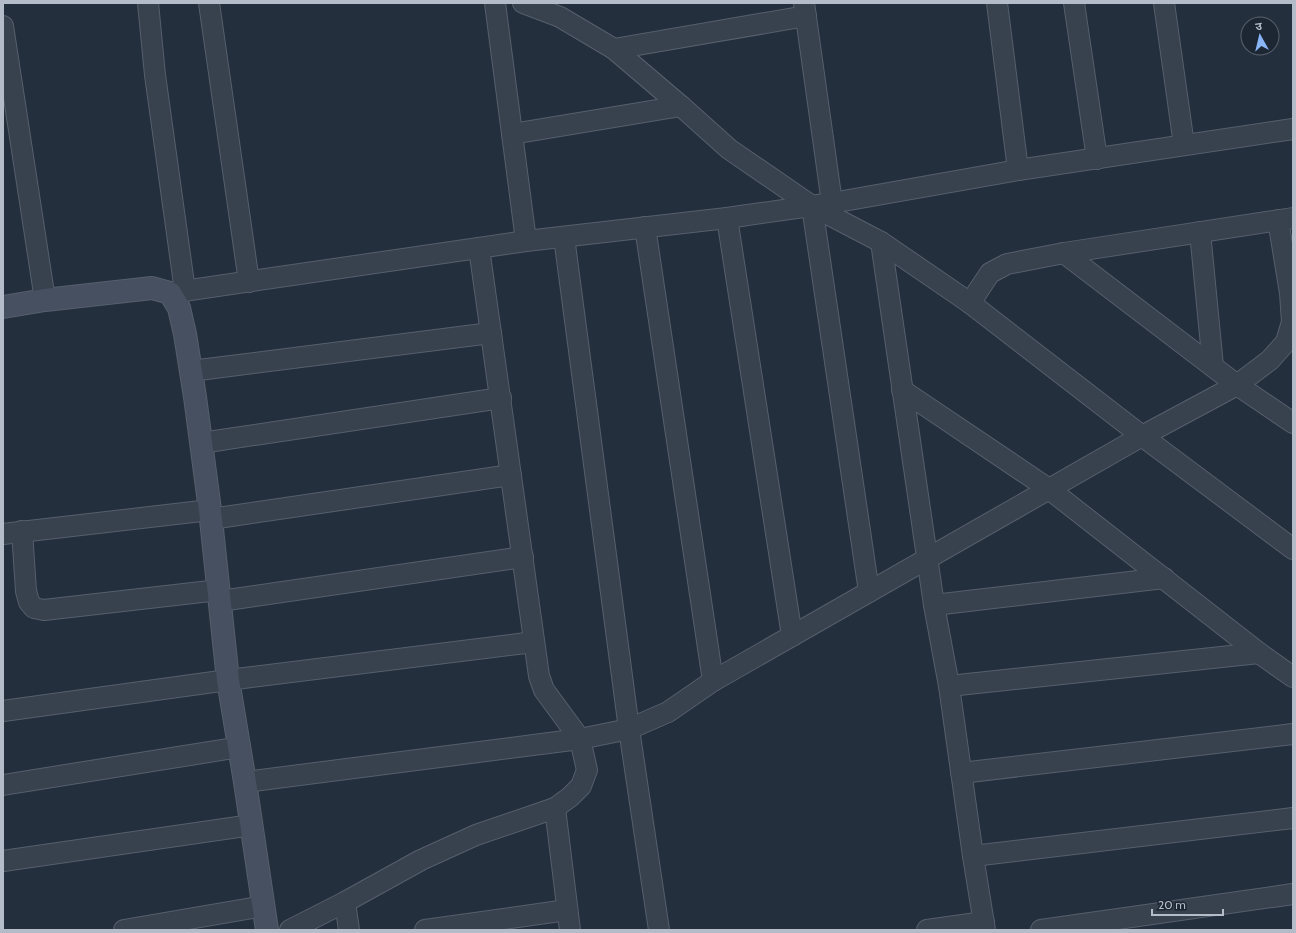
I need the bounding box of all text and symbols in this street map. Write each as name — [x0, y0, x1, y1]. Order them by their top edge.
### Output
north arrow — [1240, 16, 1280, 56]
text: उ — [1254, 19, 1263, 33]
scale bar — [1152, 891, 1223, 917]
text: 20 m — [1158, 897, 1186, 912]

